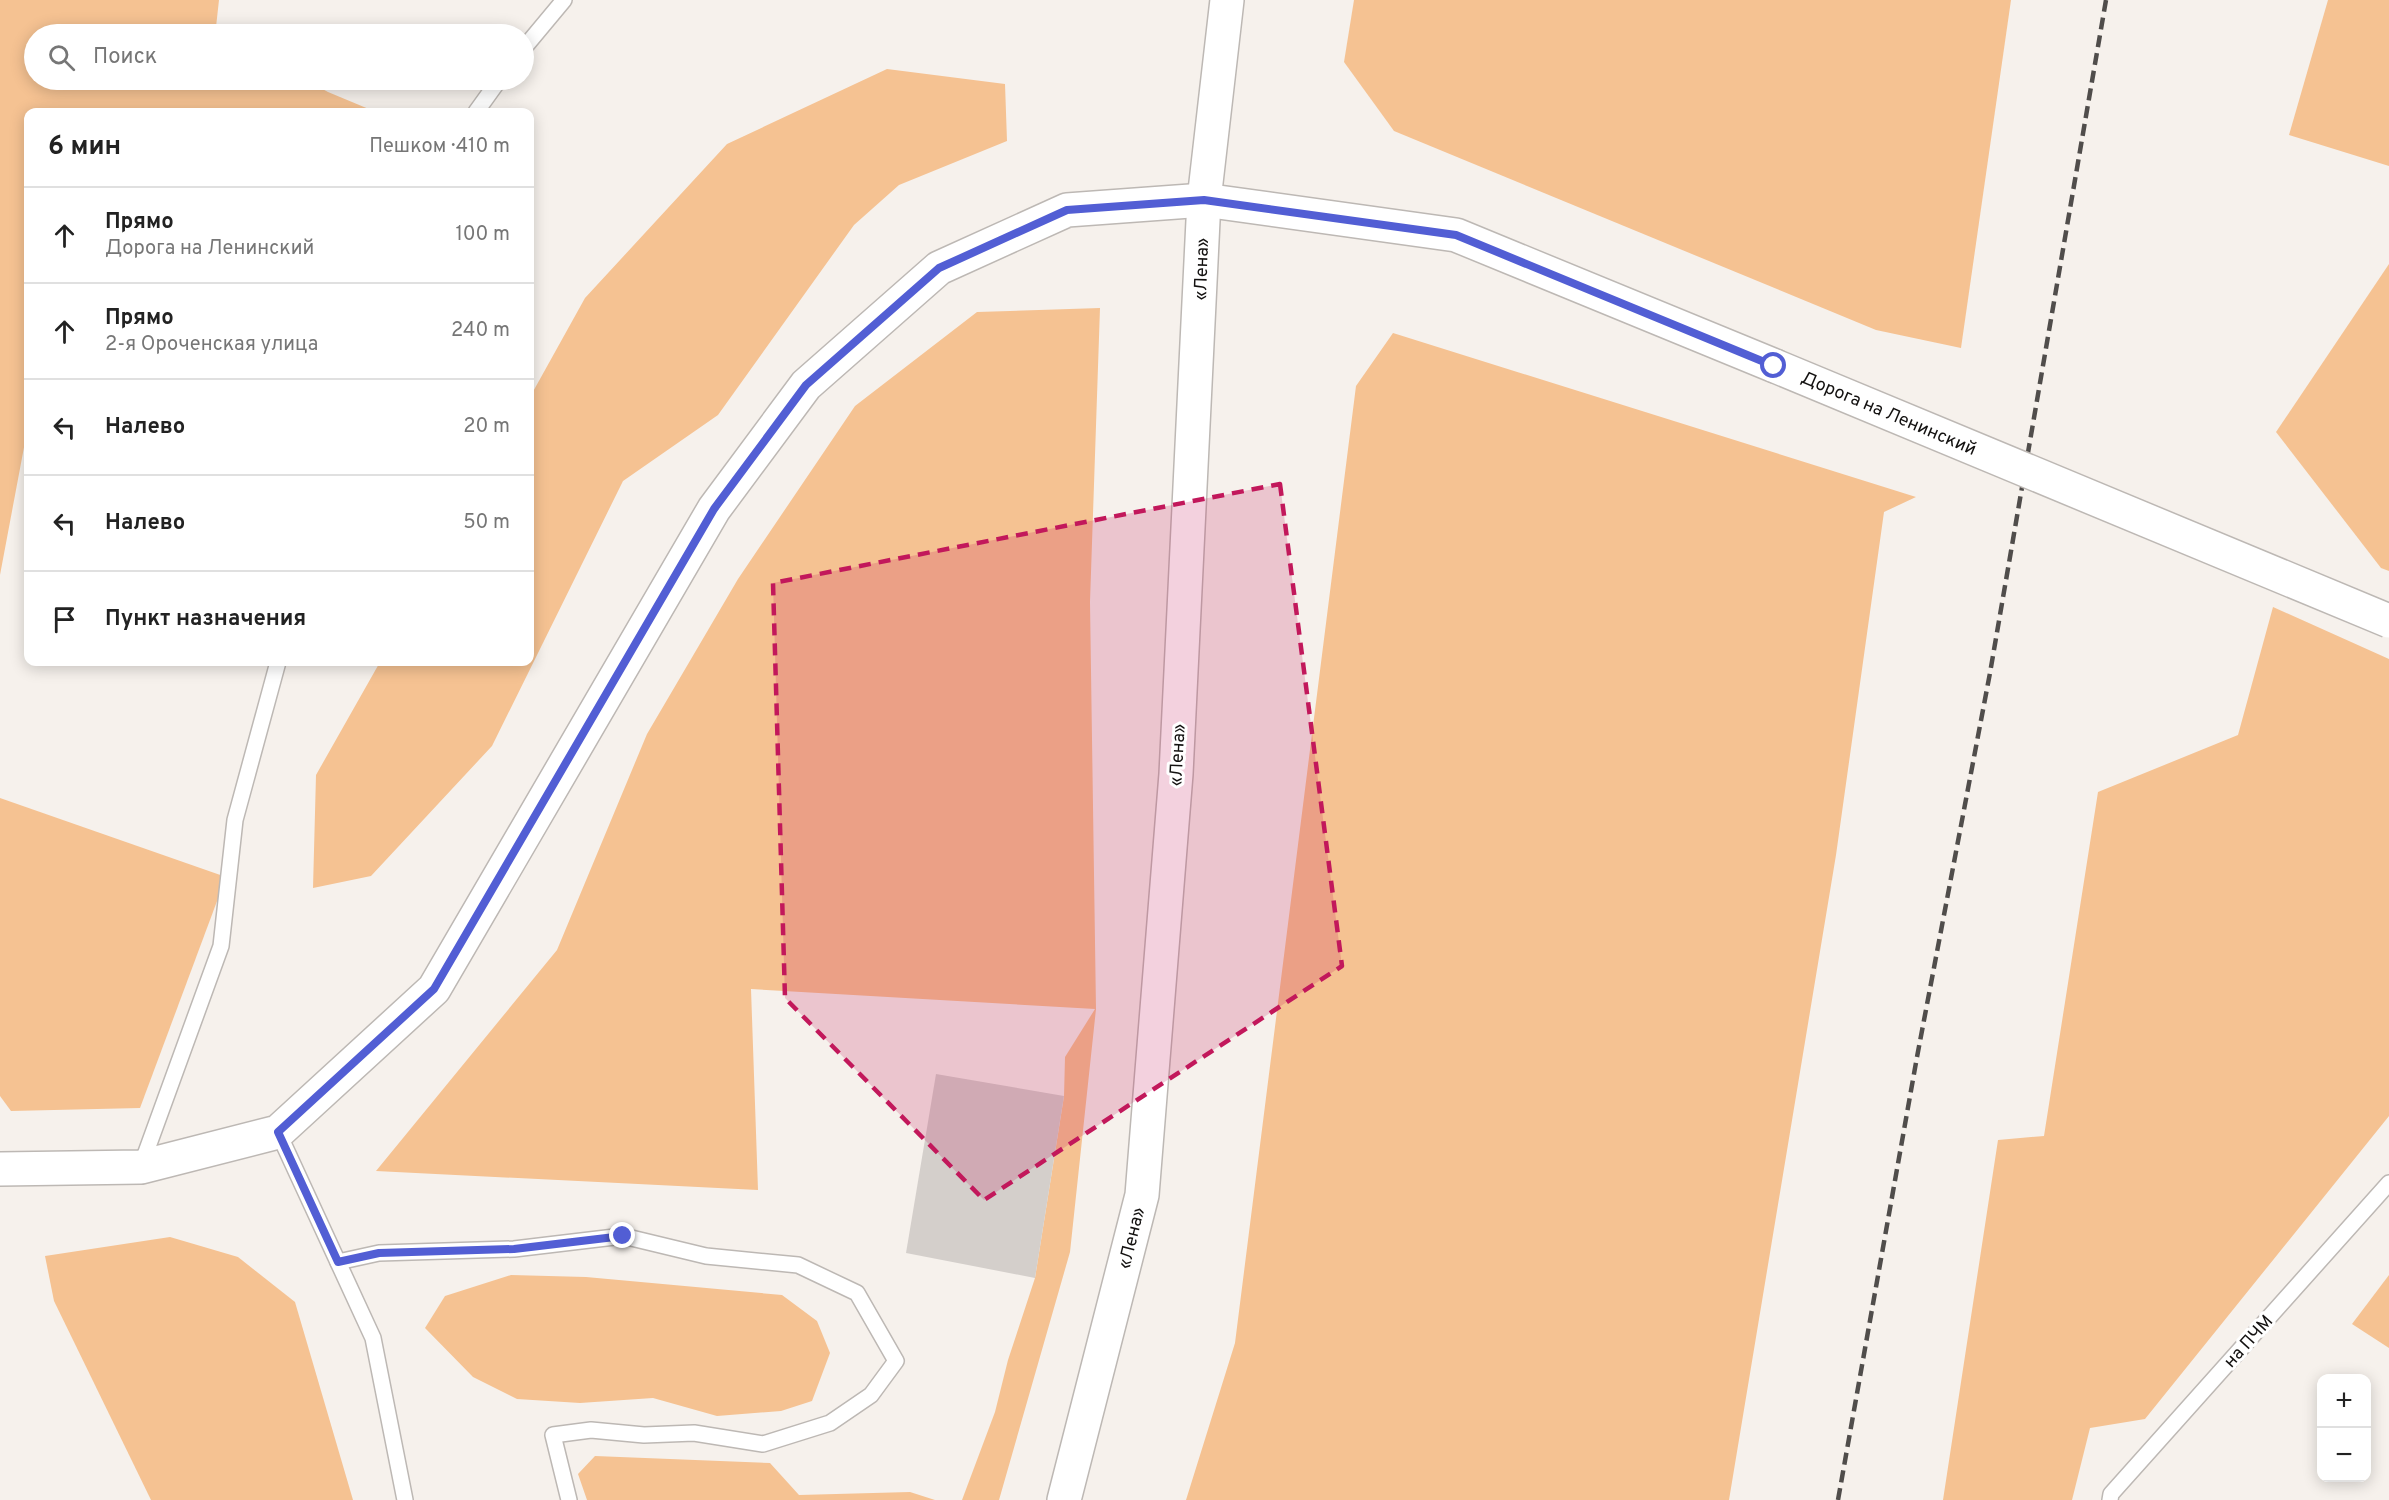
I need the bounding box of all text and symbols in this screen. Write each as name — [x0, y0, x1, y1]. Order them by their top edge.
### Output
search box — [24, 24, 534, 90]
icon: search — [45, 41, 78, 74]
text: Поиск — [93, 44, 157, 71]
text: 6 мин — [48, 131, 121, 164]
text: Пешком · 410 m — [369, 134, 510, 160]
text: Прямо — [105, 209, 174, 236]
icon: ahead — [48, 219, 81, 252]
text: 100 m — [455, 222, 510, 248]
text: Дорога на Ленинский — [105, 236, 314, 262]
street label: «Лена» — [1190, 237, 1215, 301]
text: Прямо — [105, 305, 174, 332]
icon: ahead — [48, 315, 81, 348]
text: 240 m — [451, 318, 510, 344]
text: 2-я Ороченская улица — [105, 332, 318, 358]
route start — [1760, 352, 1786, 378]
street label: Дорога на Ленинский — [1797, 367, 1980, 462]
icon: left — [48, 411, 81, 444]
text: Налево — [105, 414, 185, 441]
text: 20 m — [463, 414, 510, 440]
icon: left — [48, 507, 81, 540]
text: Налево — [105, 510, 185, 537]
text: 50 m — [463, 510, 510, 536]
icon: arrive — [48, 603, 81, 636]
text: Пункт назначения — [105, 606, 306, 633]
street label: «Лена» — [1165, 723, 1192, 787]
street label: «Лена» — [1114, 1205, 1151, 1271]
route end — [609, 1222, 635, 1248]
street label: на ПЧМ — [2219, 1311, 2279, 1373]
map controls — [2317, 1374, 2371, 1482]
button: + — [2317, 1374, 2371, 1428]
button: − — [2317, 1428, 2371, 1482]

